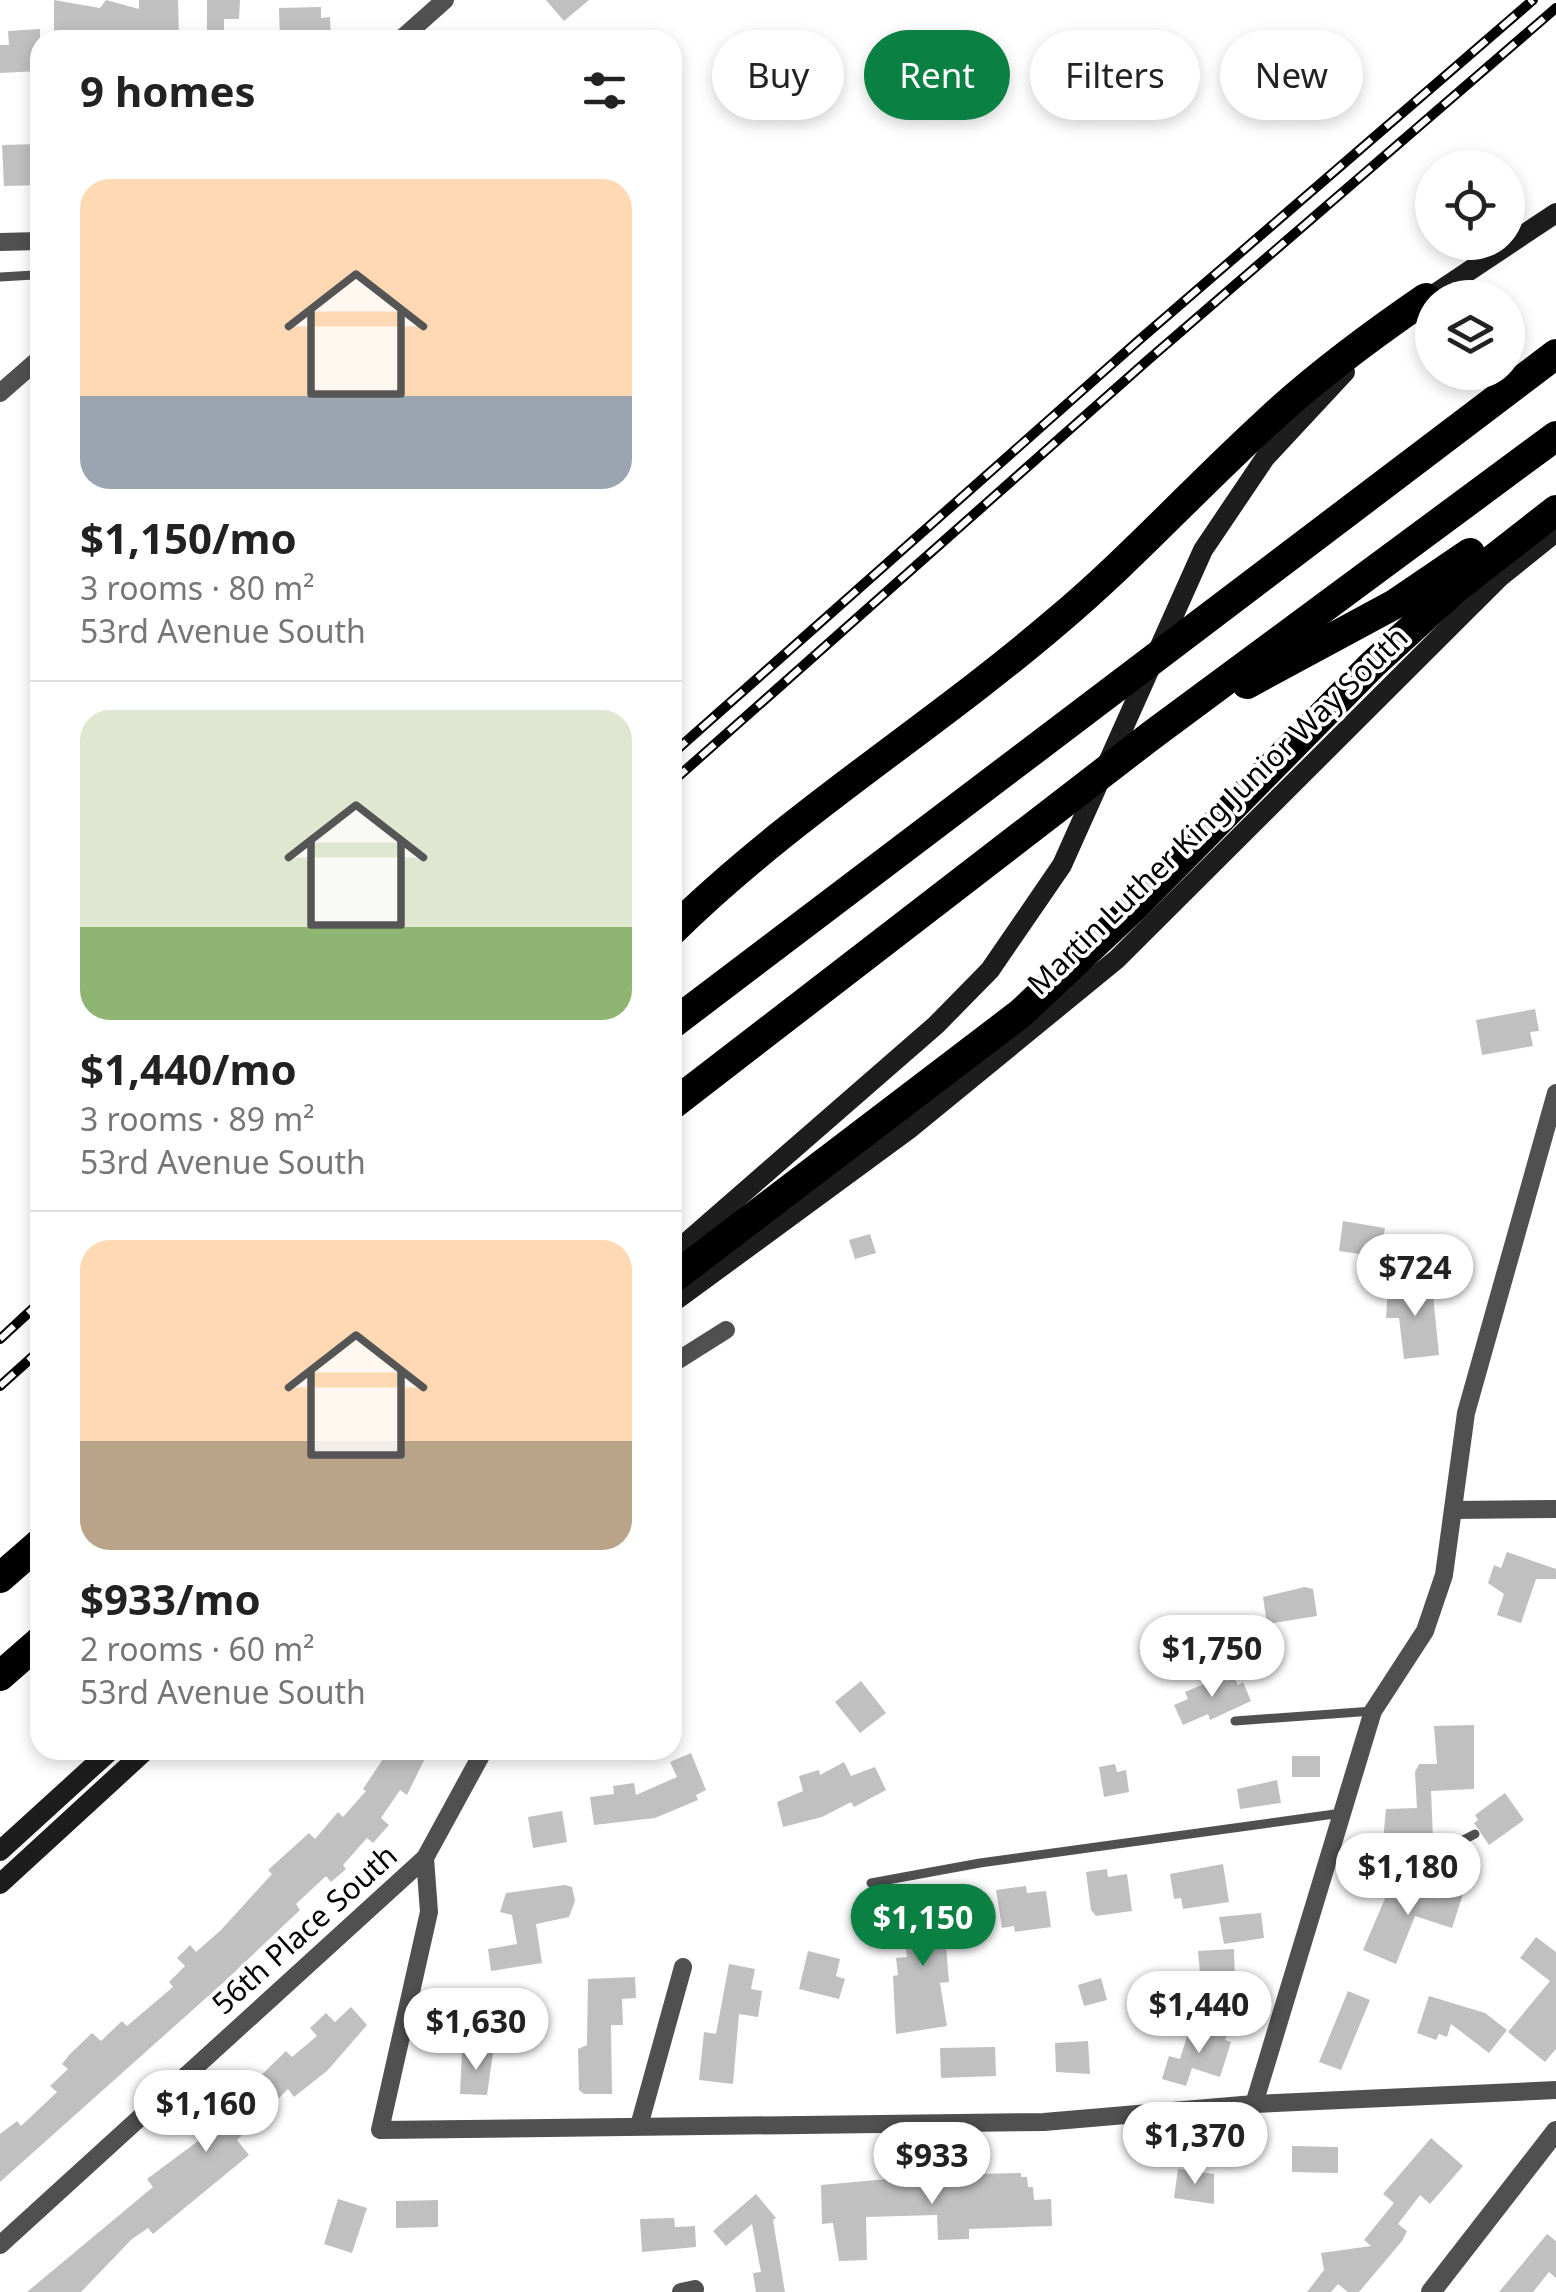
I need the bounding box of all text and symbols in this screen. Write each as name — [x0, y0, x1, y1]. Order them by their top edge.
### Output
chip: Buy — [712, 30, 844, 120]
chip: Rent — [864, 30, 1010, 120]
chip: Filters — [1030, 30, 1200, 120]
chip: New — [1220, 30, 1363, 120]
text: 9 homes — [80, 62, 256, 119]
icon: filters — [577, 63, 632, 118]
map controls — [1415, 150, 1525, 390]
button: locate — [1415, 150, 1525, 260]
icon: home — [266, 244, 446, 424]
button: layers — [1415, 280, 1525, 390]
text: $1,150/mo — [80, 509, 297, 566]
text: 3 rooms · 80 m² — [80, 566, 314, 609]
text: 53rd Avenue South — [80, 609, 366, 652]
street label: Martin Luther King Junior Way South — [1018, 617, 1416, 1003]
icon: home — [266, 775, 446, 955]
text: $1,440/mo — [80, 1040, 297, 1097]
text: 3 rooms · 89 m² — [80, 1097, 314, 1140]
text: 53rd Avenue South — [80, 1140, 366, 1183]
pin: $724 — [1356, 1234, 1474, 1319]
text: $724 — [1378, 1245, 1452, 1288]
icon: home — [266, 1305, 446, 1485]
text: $933/mo — [80, 1570, 261, 1627]
pin: $1,750 — [1131, 1615, 1293, 1700]
text: $1,750 — [1162, 1626, 1262, 1669]
text: 2 rooms · 60 m² — [80, 1627, 314, 1670]
text: 53rd Avenue South — [80, 1670, 366, 1713]
pin: $1,180 — [1327, 1833, 1489, 1918]
street label: 56th Place South — [203, 1835, 405, 2023]
text: $1,180 — [1358, 1844, 1458, 1887]
pin: $1,150 — [842, 1884, 1004, 1969]
text: $1,150 — [873, 1895, 973, 1938]
pin: $1,440 — [1118, 1971, 1280, 2056]
text: $1,440 — [1149, 1982, 1249, 2025]
pin: $1,630 — [395, 1988, 557, 2073]
text: $1,630 — [426, 1999, 526, 2042]
pin: $1,160 — [125, 2070, 287, 2155]
text: $1,160 — [156, 2081, 256, 2124]
pin: $1,370 — [1114, 2102, 1276, 2187]
text: $1,370 — [1145, 2113, 1245, 2156]
pin: $933 — [873, 2122, 991, 2207]
text: $933 — [895, 2133, 969, 2176]

